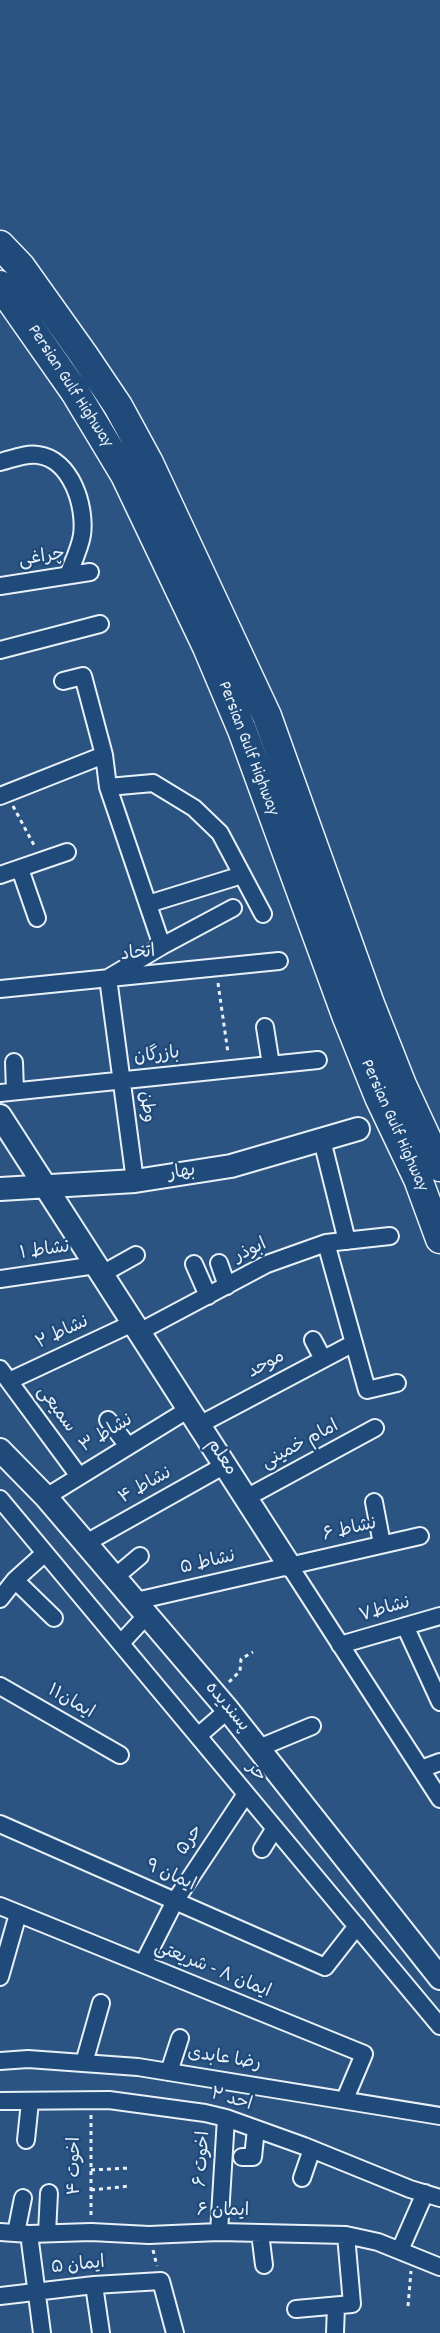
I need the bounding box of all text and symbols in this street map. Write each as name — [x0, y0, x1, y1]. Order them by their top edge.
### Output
street label: Persian Gulf Highway — [21, 322, 117, 452]
street label: چراغی — [17, 545, 67, 573]
street label: Persian Gulf Highway — [211, 679, 283, 819]
street label: اتحاد — [120, 942, 156, 968]
street label: بازرگان — [133, 1044, 181, 1070]
street label: Persian Gulf Highway — [354, 1057, 432, 1195]
street label: وطن — [132, 1090, 158, 1124]
street label: بهار — [167, 1161, 197, 1187]
street label: ابوذر — [231, 1235, 271, 1269]
street label: نشاط ۱ — [19, 1238, 71, 1266]
street label: نشاط ۲ — [33, 1312, 93, 1356]
street label: موحد — [245, 1347, 289, 1385]
street label: سمیعی — [31, 1382, 79, 1438]
street label: نشاط ۳ — [77, 1411, 137, 1459]
street label: امام خمینی — [259, 1417, 343, 1475]
street label: معلم — [200, 1436, 240, 1480]
street label: نشاط ۴ — [116, 1464, 176, 1510]
street label: نشاط ۶ — [321, 1514, 379, 1548]
street label: نشاط ۵ — [178, 1547, 238, 1581]
street label: نشاط۷ — [357, 1593, 413, 1629]
street label: پسندیده — [199, 1679, 253, 1737]
street label: ایمان۱۱ — [43, 1681, 97, 1725]
street label: حر — [240, 1758, 270, 1788]
street label: حر۵ — [173, 1822, 209, 1860]
street label: ایمان ۹ — [142, 1856, 198, 1898]
street label: ایمان ۸ - شریعتی — [151, 1938, 273, 2004]
street label: رضا عابدی — [186, 2044, 262, 2076]
street label: احد ۲ — [208, 2085, 254, 2117]
street label: اخوت ۶ — [191, 2130, 217, 2188]
street label: اخوت ۴ — [66, 2137, 88, 2195]
street label: ایمان ۶ — [197, 2202, 249, 2224]
street label: ایمان ۵ — [50, 2253, 106, 2281]

